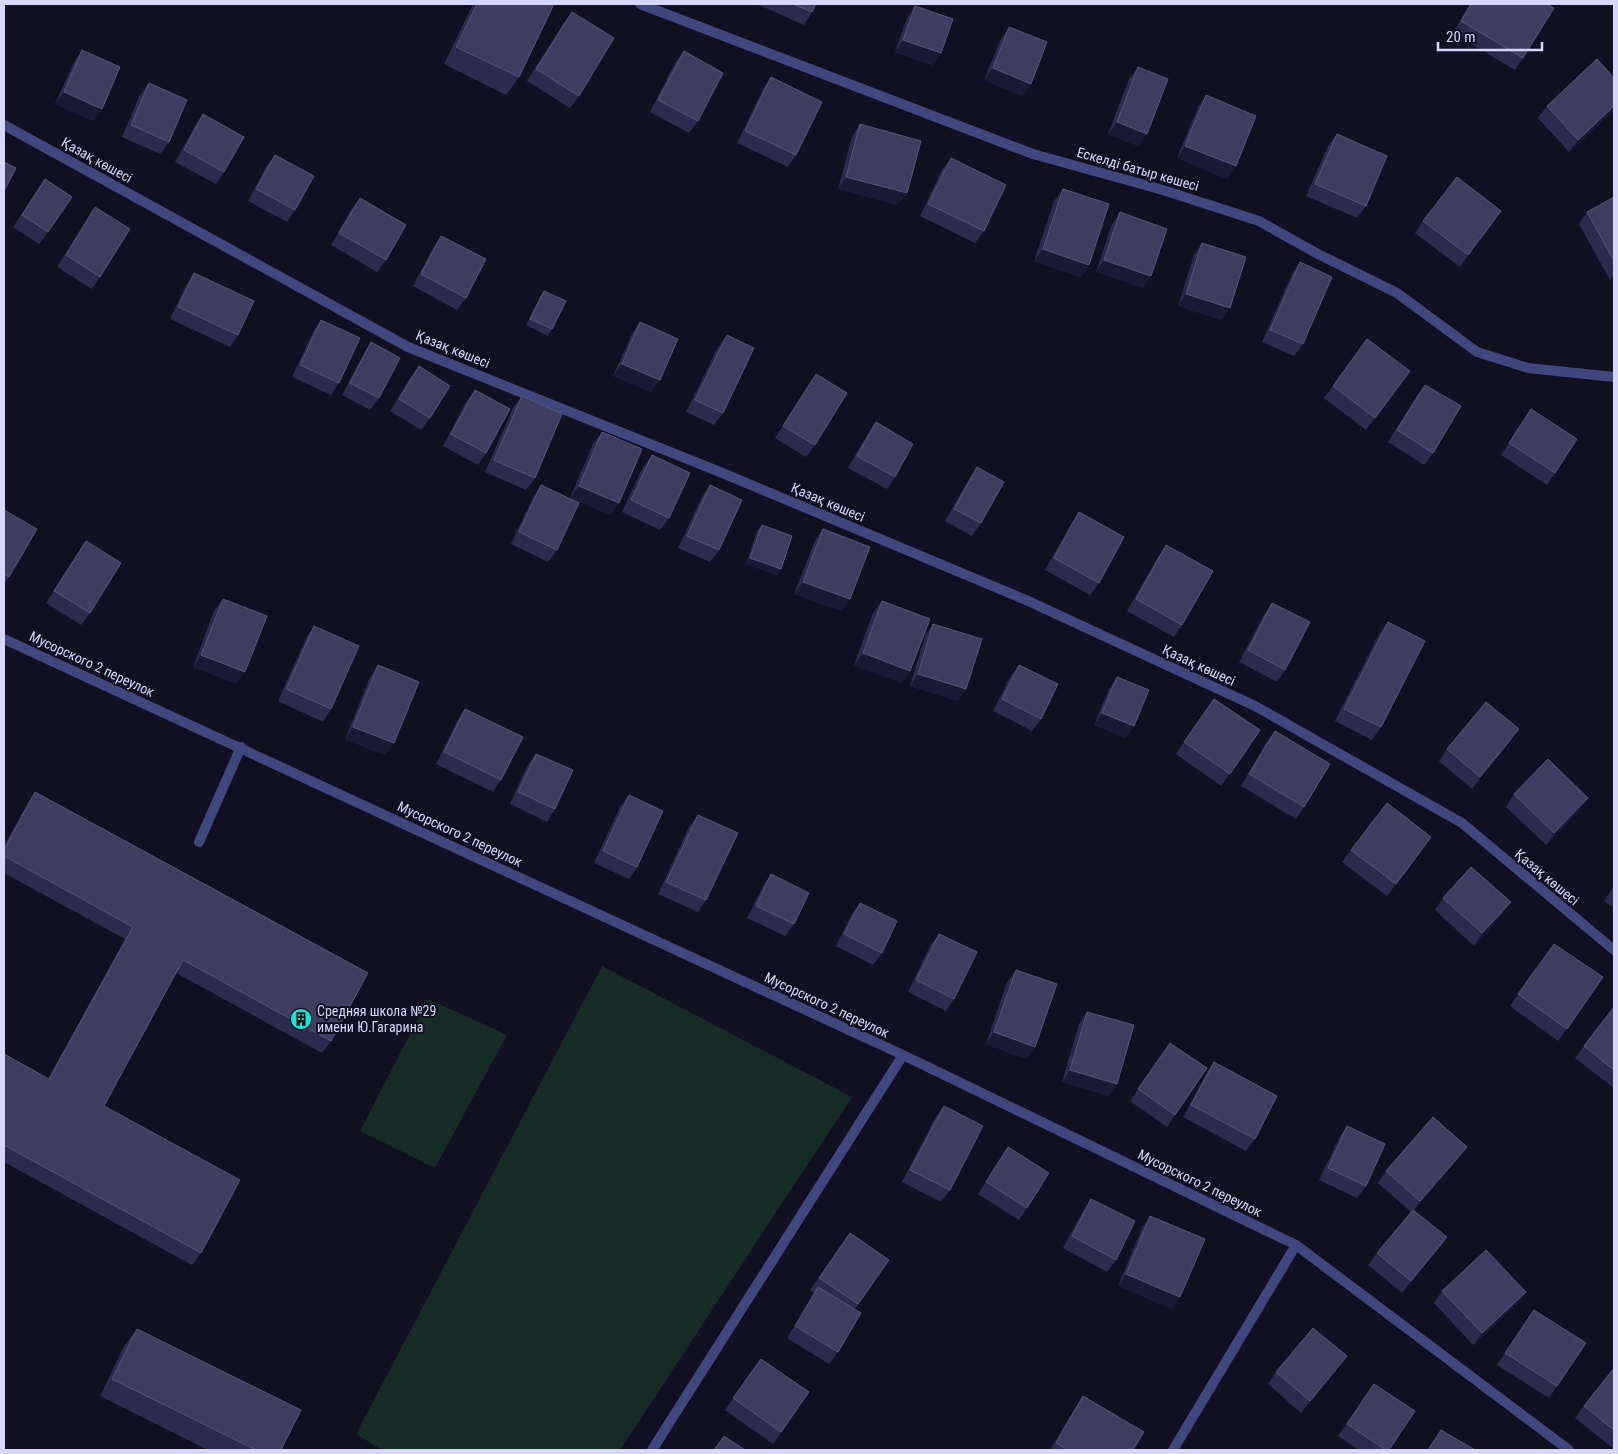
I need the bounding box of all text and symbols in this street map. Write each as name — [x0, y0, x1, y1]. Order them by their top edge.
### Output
scale bar — [1438, 20, 1542, 52]
text: 20 m — [1446, 28, 1476, 46]
street label: Қазақ көшесі — [59, 134, 135, 186]
street label: Ескелді батыр көшесі — [1075, 144, 1201, 194]
street label: Қазақ көшесі — [414, 327, 492, 371]
street label: Қазақ көшесі — [789, 479, 867, 525]
street label: Мусорского 2 переулок — [27, 628, 157, 700]
street label: Қазақ көшесі — [1160, 641, 1238, 689]
street label: Мусорского 2 переулок — [395, 798, 525, 870]
street label: Қазақ көшесі — [1512, 846, 1582, 908]
street label: Мусорского 2 переулок — [762, 969, 892, 1041]
place label: Средняя школа №29 имени Ю.Гагарина — [317, 1003, 436, 1035]
building icon: Средняя школа №29 имени Ю.Гагарина — [289, 1007, 313, 1031]
street label: Мусорского 2 переулок — [1135, 1146, 1265, 1220]

